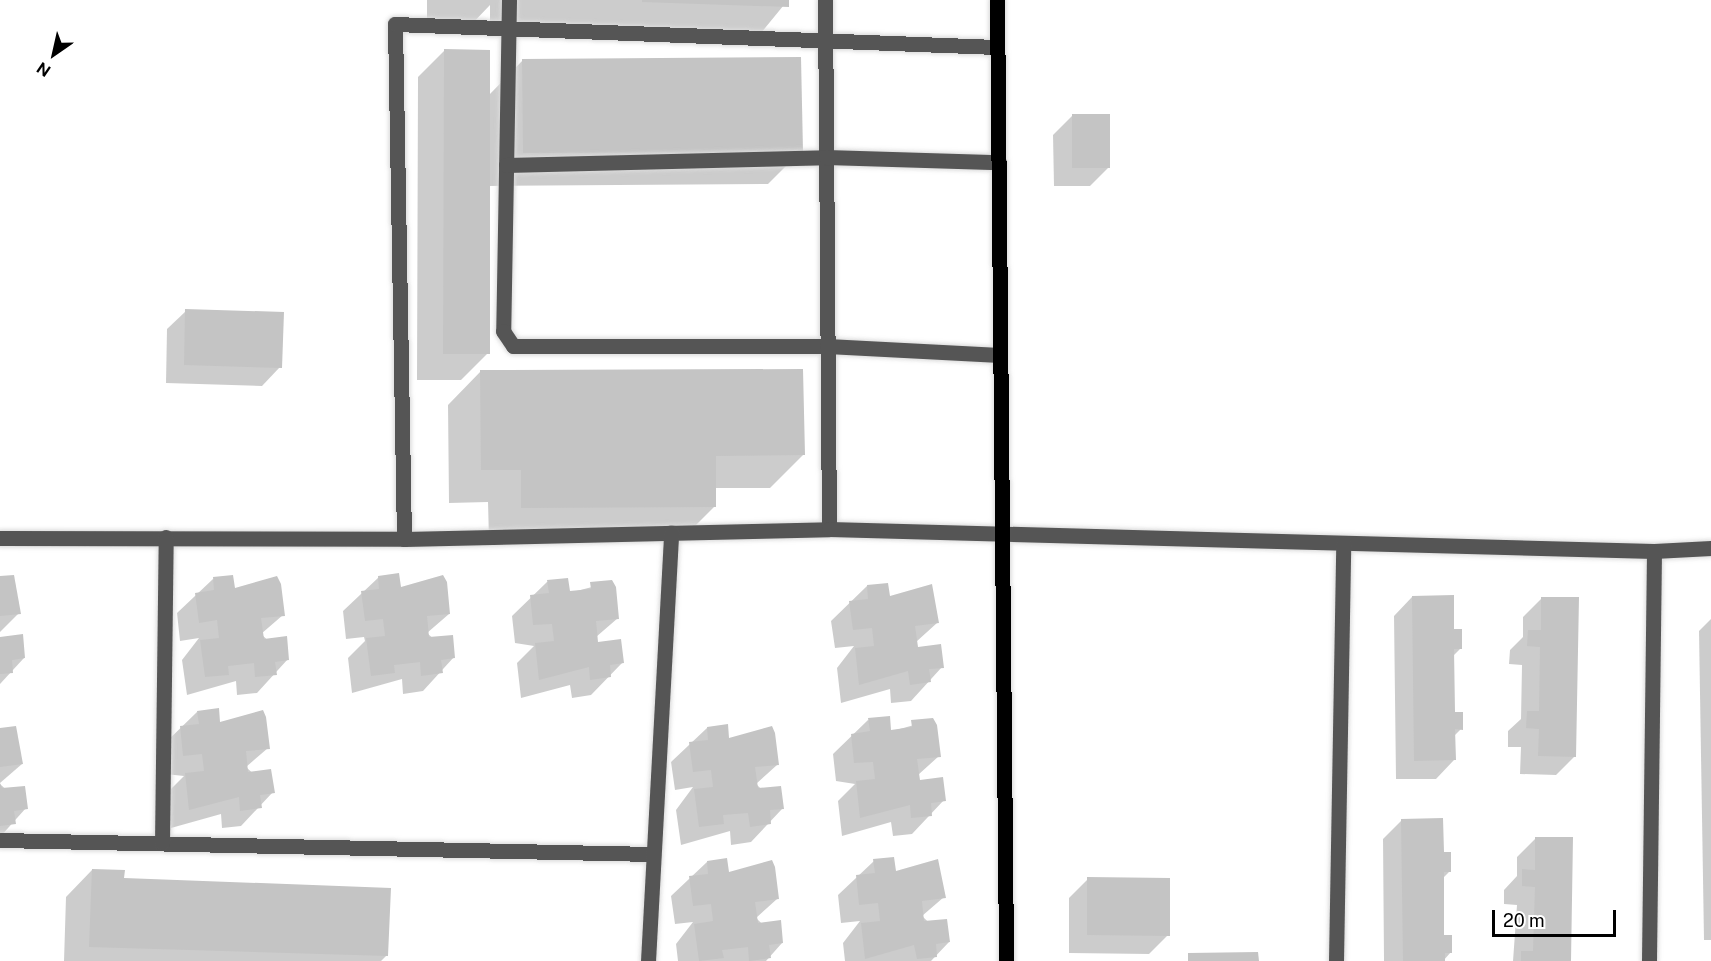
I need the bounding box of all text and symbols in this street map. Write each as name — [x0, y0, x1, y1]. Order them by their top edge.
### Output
north arrow — [24, 24, 84, 84]
text: N — [33, 58, 54, 81]
scale bar — [1495, 898, 1620, 936]
text: 20 m — [1503, 910, 1545, 931]

